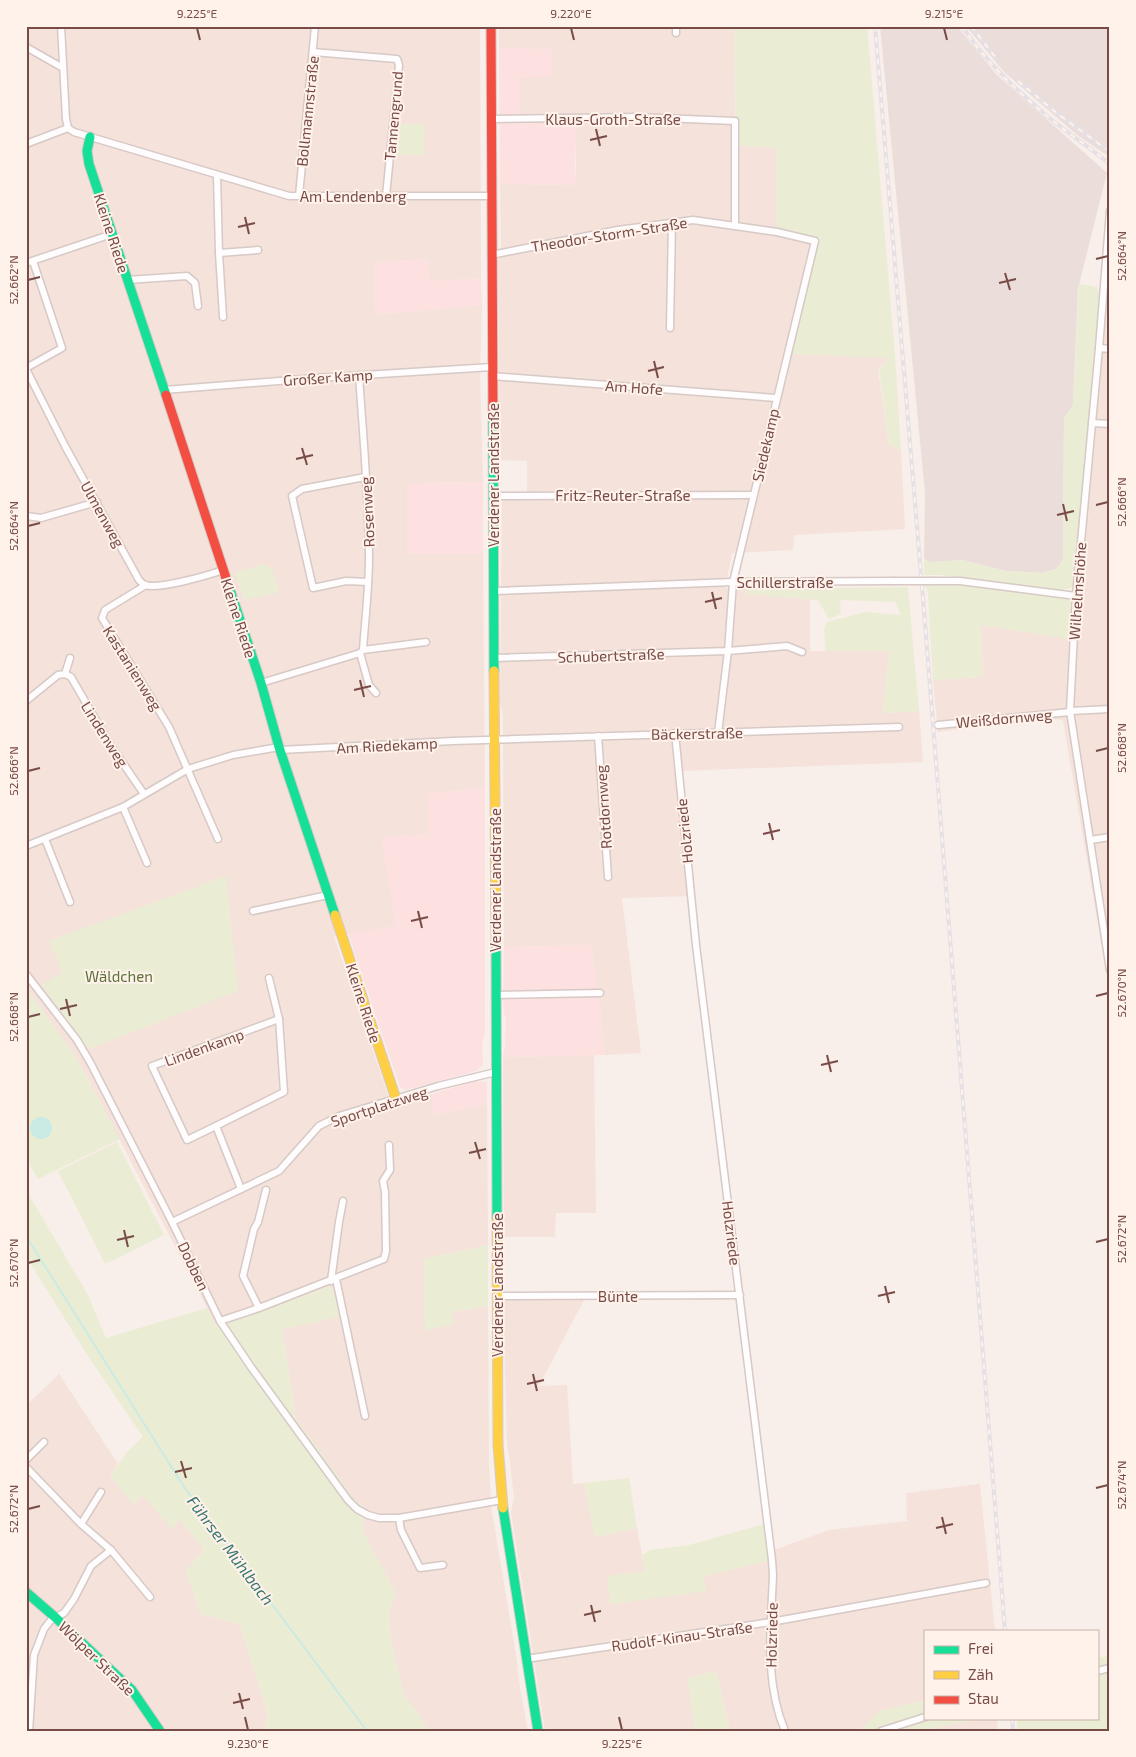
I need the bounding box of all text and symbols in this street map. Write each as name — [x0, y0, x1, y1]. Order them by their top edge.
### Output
text: 9.225°E — [177, 6, 218, 20]
text: 9.220°E — [550, 6, 592, 20]
text: 9.215°E — [925, 6, 964, 20]
street label: Bollmannstraße — [292, 55, 322, 167]
street label: Tannengrund — [380, 70, 406, 162]
street label: Klaus-Groth-Straße — [545, 110, 681, 128]
street label: Am Lendenberg — [300, 187, 407, 205]
street label: Kleine Riede — [91, 191, 133, 275]
street label: Theodor-Storm-Straße — [530, 213, 688, 255]
text: 52.664°N — [1114, 231, 1128, 281]
text: 52.662°N — [6, 255, 20, 305]
street label: Großer Kamp — [283, 365, 373, 389]
street label: Am Hofe — [604, 376, 664, 398]
street label: Verdener Landstraße — [484, 403, 502, 547]
street label: Siedekamp — [748, 407, 782, 483]
street label: Rosenweg — [356, 476, 378, 548]
text: 52.666°N — [1114, 477, 1128, 527]
street label: Ulmenweg — [77, 478, 129, 551]
street label: Fritz-Reuter-Straße — [555, 486, 691, 504]
text: 52.664°N — [6, 501, 20, 551]
street label: Wilhelmshöhe — [1065, 541, 1089, 641]
street label: Schillerstraße — [737, 573, 833, 591]
street label: Kleine Riede — [218, 576, 260, 660]
street label: Kastanienweg — [100, 622, 167, 714]
street label: Schubertstraße — [557, 644, 665, 666]
street label: Lindenweg — [78, 698, 133, 771]
street label: Weißdornweg — [955, 705, 1053, 731]
street label: Bäckerstraße — [651, 723, 743, 743]
text: 52.668°N — [1114, 723, 1128, 773]
street label: Am Riedekamp — [336, 733, 438, 757]
text: 52.666°N — [6, 746, 20, 796]
street label: Rotdornweg — [591, 764, 615, 850]
street label: Holzriede — [672, 798, 696, 864]
street label: Verdener Landstraße — [486, 808, 504, 952]
street label: Kleine Riede — [343, 961, 385, 1045]
park label: Wäldchen — [85, 967, 153, 985]
text: 52.670°N — [1114, 969, 1128, 1017]
text: 52.668°N — [6, 992, 20, 1042]
street label: Lindenkamp — [162, 1024, 246, 1070]
street label: Sportplatzweg — [328, 1082, 430, 1130]
street label: Holzriede — [719, 1200, 745, 1266]
street label: Verdener Landstraße — [488, 1213, 506, 1357]
text: 52.672°N — [1114, 1215, 1128, 1263]
text: 52.670°N — [6, 1239, 20, 1287]
street label: Dobben — [174, 1239, 214, 1293]
street label: Bünte — [598, 1287, 638, 1305]
text: 52.674°N — [1114, 1460, 1128, 1510]
text: 52.672°N — [6, 1485, 20, 1533]
water label: Führser Mühlbach — [184, 1492, 278, 1608]
street label: Holzriede — [761, 1602, 781, 1668]
street label: Wölper Straße — [55, 1617, 139, 1699]
street label: Rudolf-Kinau-Straße — [610, 1617, 754, 1655]
legend — [924, 1630, 1098, 1720]
text: Frei — [968, 1639, 993, 1657]
text: Zäh — [968, 1665, 993, 1683]
text: Stau — [968, 1689, 999, 1707]
text: 9.230°E — [227, 1736, 269, 1750]
text: 9.225°E — [602, 1736, 643, 1750]

